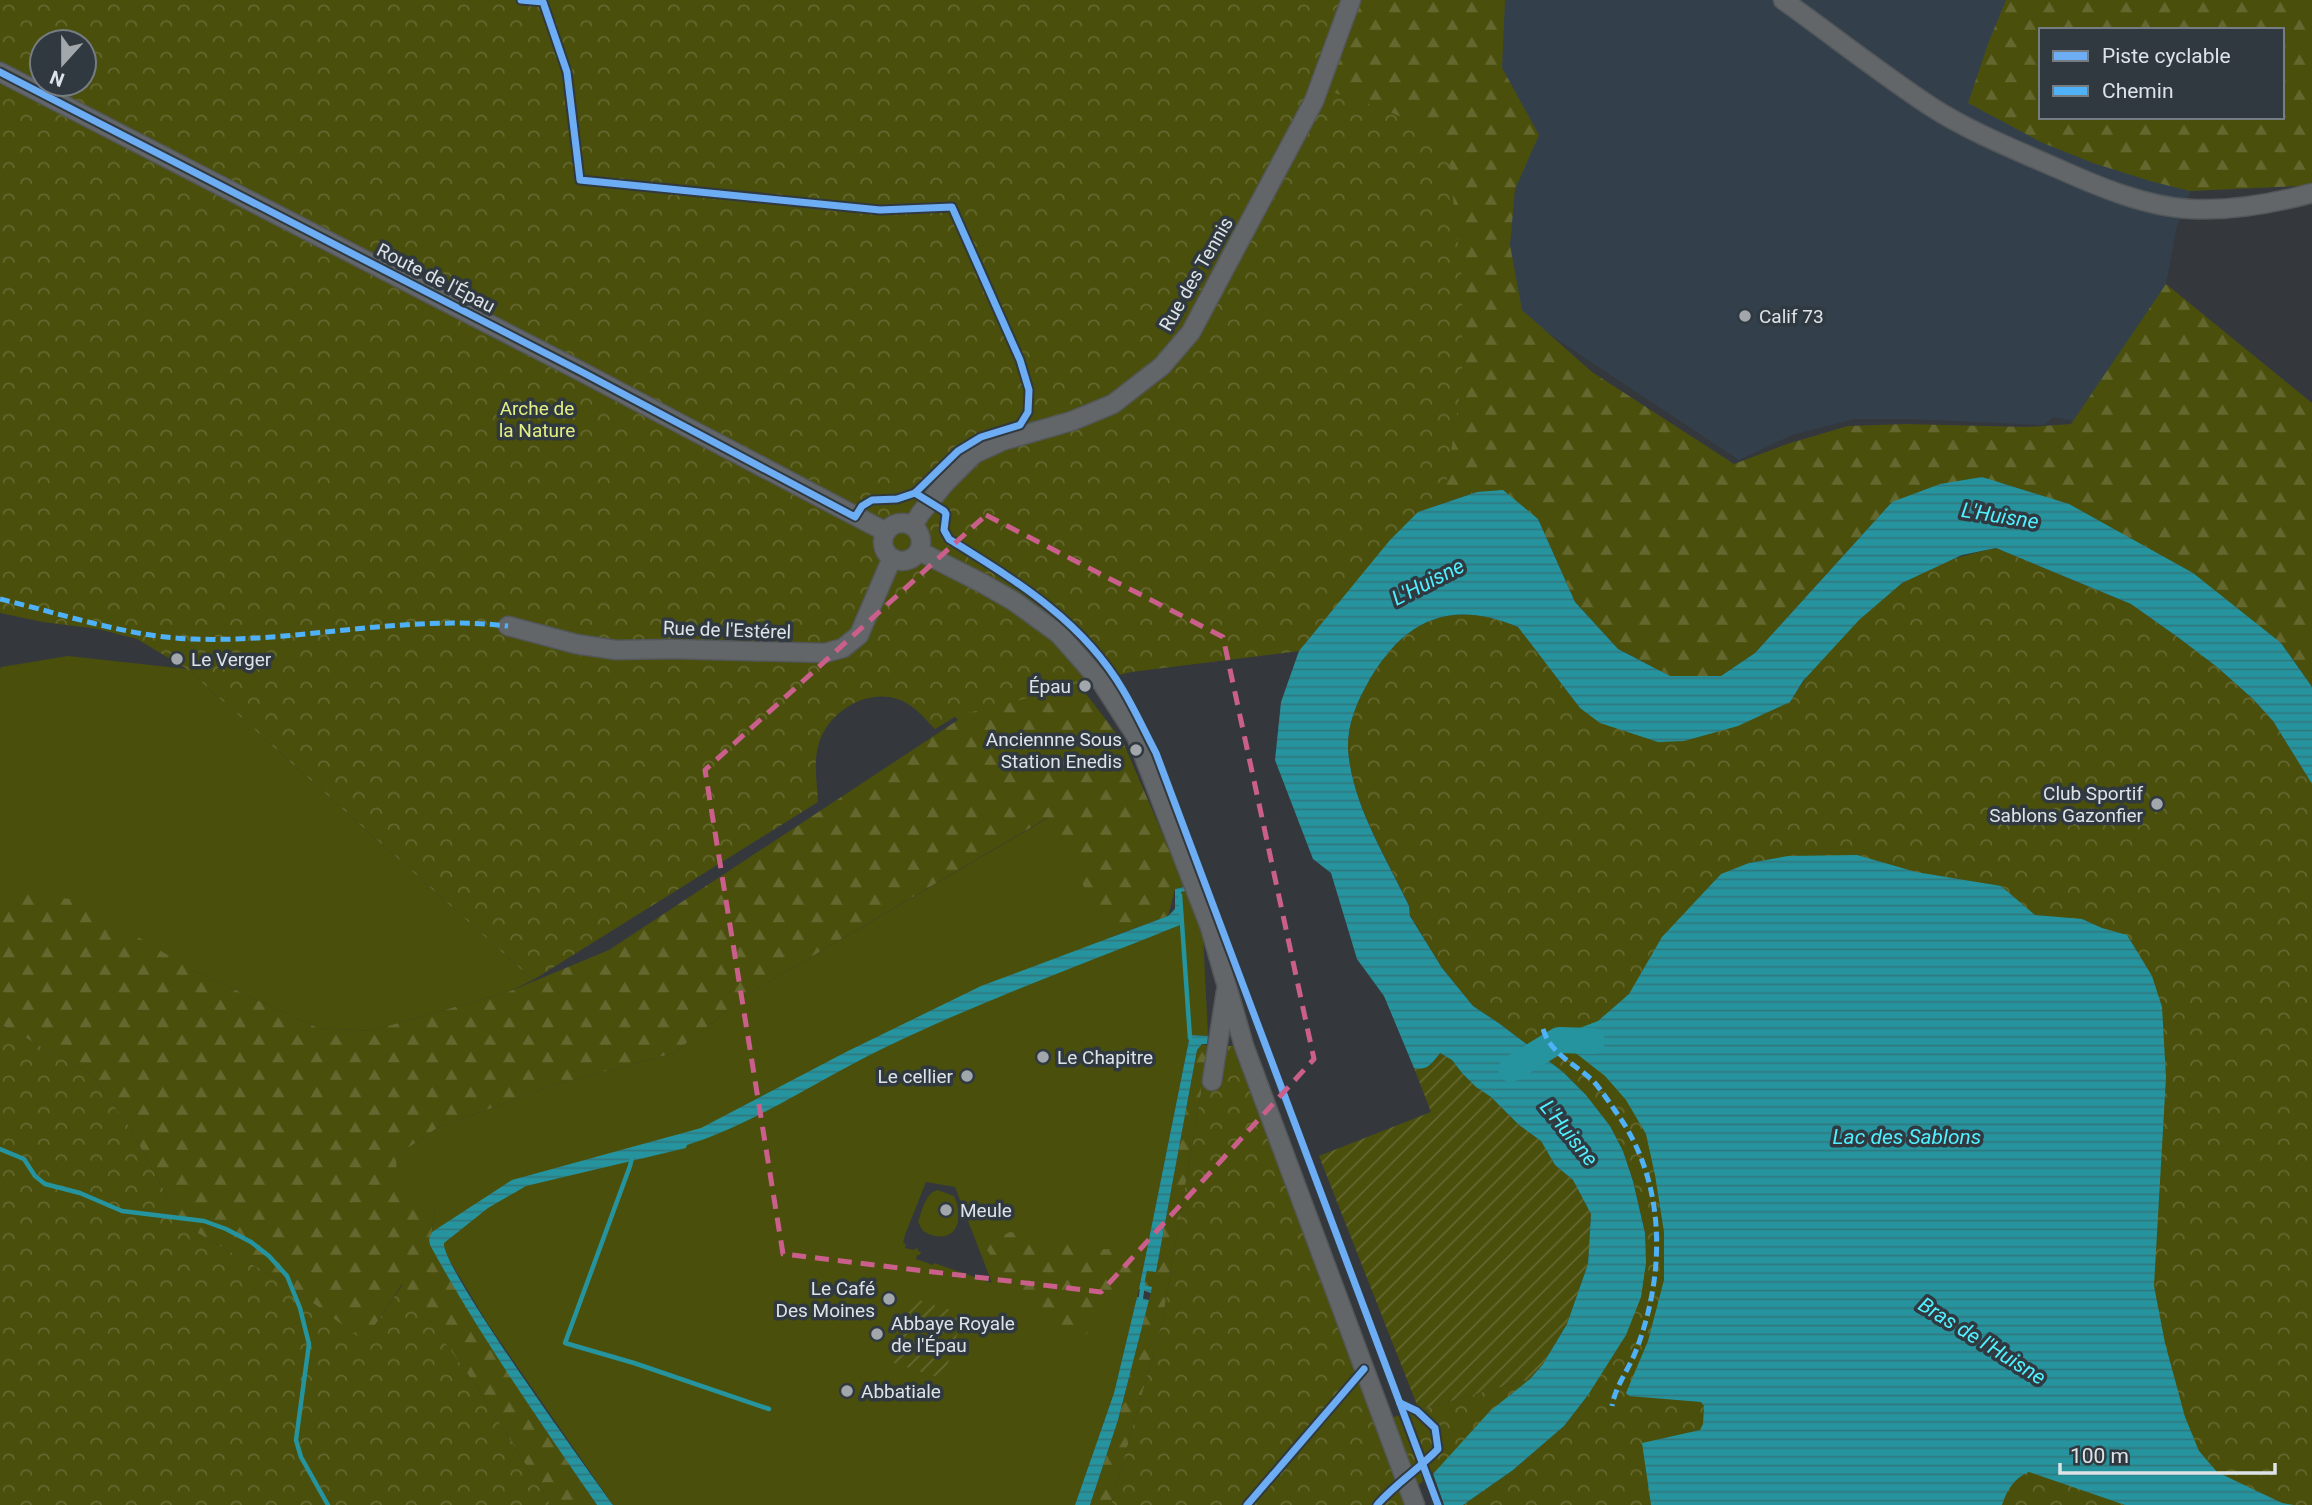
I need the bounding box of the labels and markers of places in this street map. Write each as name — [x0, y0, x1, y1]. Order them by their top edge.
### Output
place label: Calif 73 — [1759, 305, 1824, 328]
marker: Calif 73 — [1737, 308, 1753, 324]
place label: Le Verger — [191, 648, 272, 671]
marker: Le Verger — [169, 651, 185, 667]
place label: Épau — [1029, 675, 1071, 698]
marker: Épau — [1077, 678, 1093, 694]
place label: Anciennne Sous Station Enedis — [986, 728, 1122, 773]
marker: Anciennne Sous Station Enedis — [1128, 742, 1144, 758]
place label: Club Sportif Sablons Gazonfier — [1989, 782, 2144, 827]
marker: Club Sportif Sablons Gazonfier — [2149, 796, 2165, 812]
place label: Le Chapitre — [1057, 1046, 1153, 1069]
marker: Le Chapitre — [1035, 1049, 1051, 1065]
place label: Le cellier — [878, 1065, 954, 1088]
marker: Le cellier — [959, 1068, 975, 1084]
place label: Meule — [960, 1199, 1012, 1222]
marker: Meule — [938, 1202, 954, 1218]
place label: Le Café Des Moines — [776, 1277, 875, 1322]
marker: Le Café Des Moines — [881, 1291, 897, 1307]
place label: Abbaye Royale de l'Épau — [891, 1312, 1015, 1357]
marker: Abbaye Royale de l'Épau — [869, 1326, 885, 1342]
place label: Abbatiale — [861, 1380, 941, 1403]
marker: Abbatiale — [839, 1383, 855, 1399]

